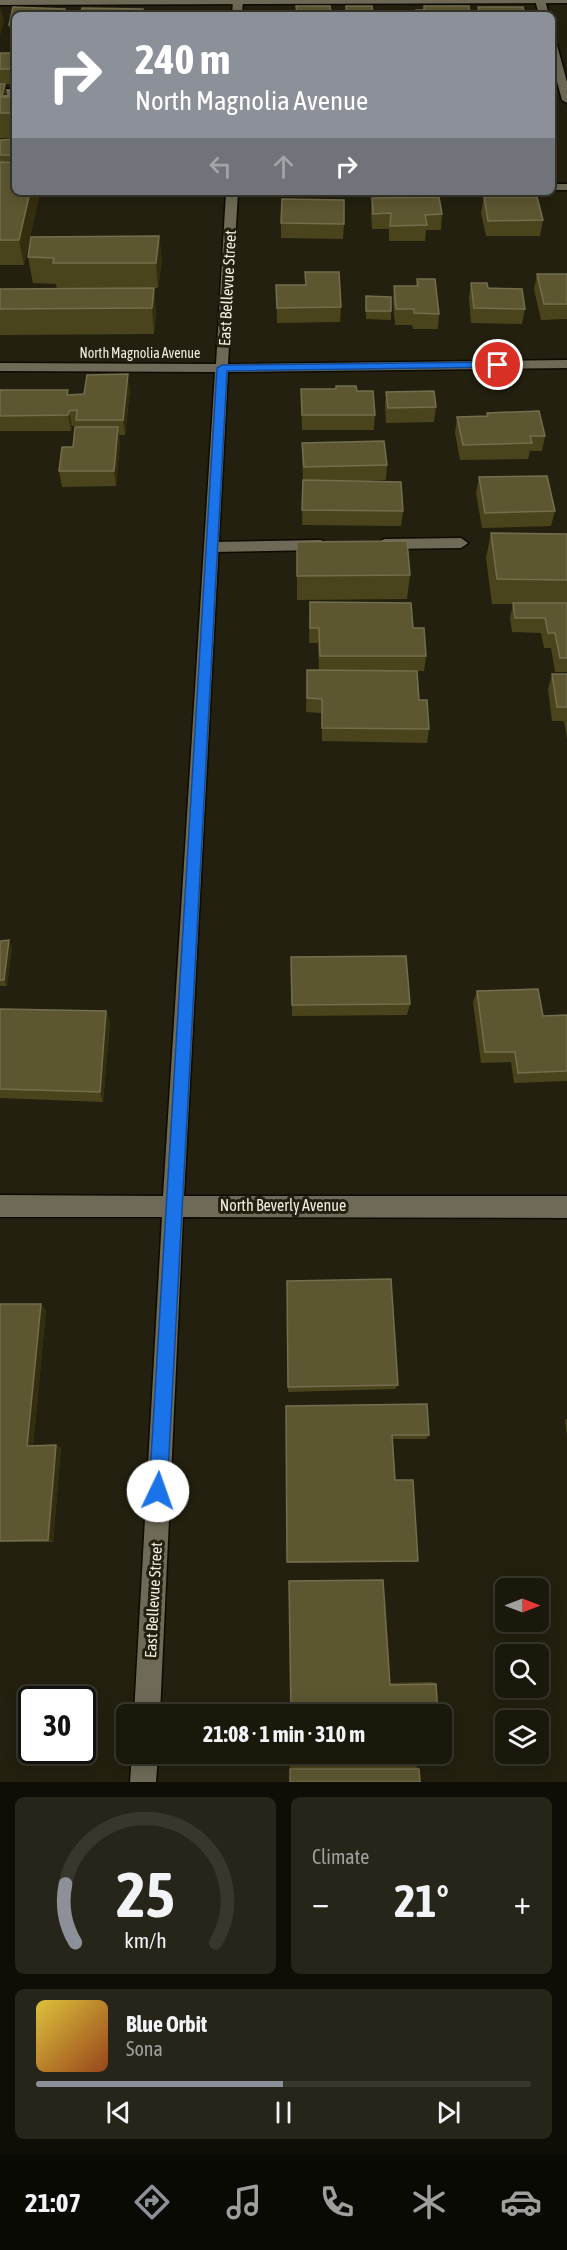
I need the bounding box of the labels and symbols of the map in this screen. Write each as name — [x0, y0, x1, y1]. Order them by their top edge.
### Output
street label: East Bellevue Street — [215, 229, 239, 346]
pin — [472, 339, 523, 390]
street label: North Magnolia Avenue — [80, 345, 200, 361]
street label: North Beverly Avenue — [220, 1196, 346, 1215]
position arrow — [126, 1459, 190, 1523]
street label: East Bellevue Street — [141, 1541, 165, 1658]
north arrow — [495, 1578, 549, 1632]
speed limit sign: 30 — [18, 1686, 96, 1764]

